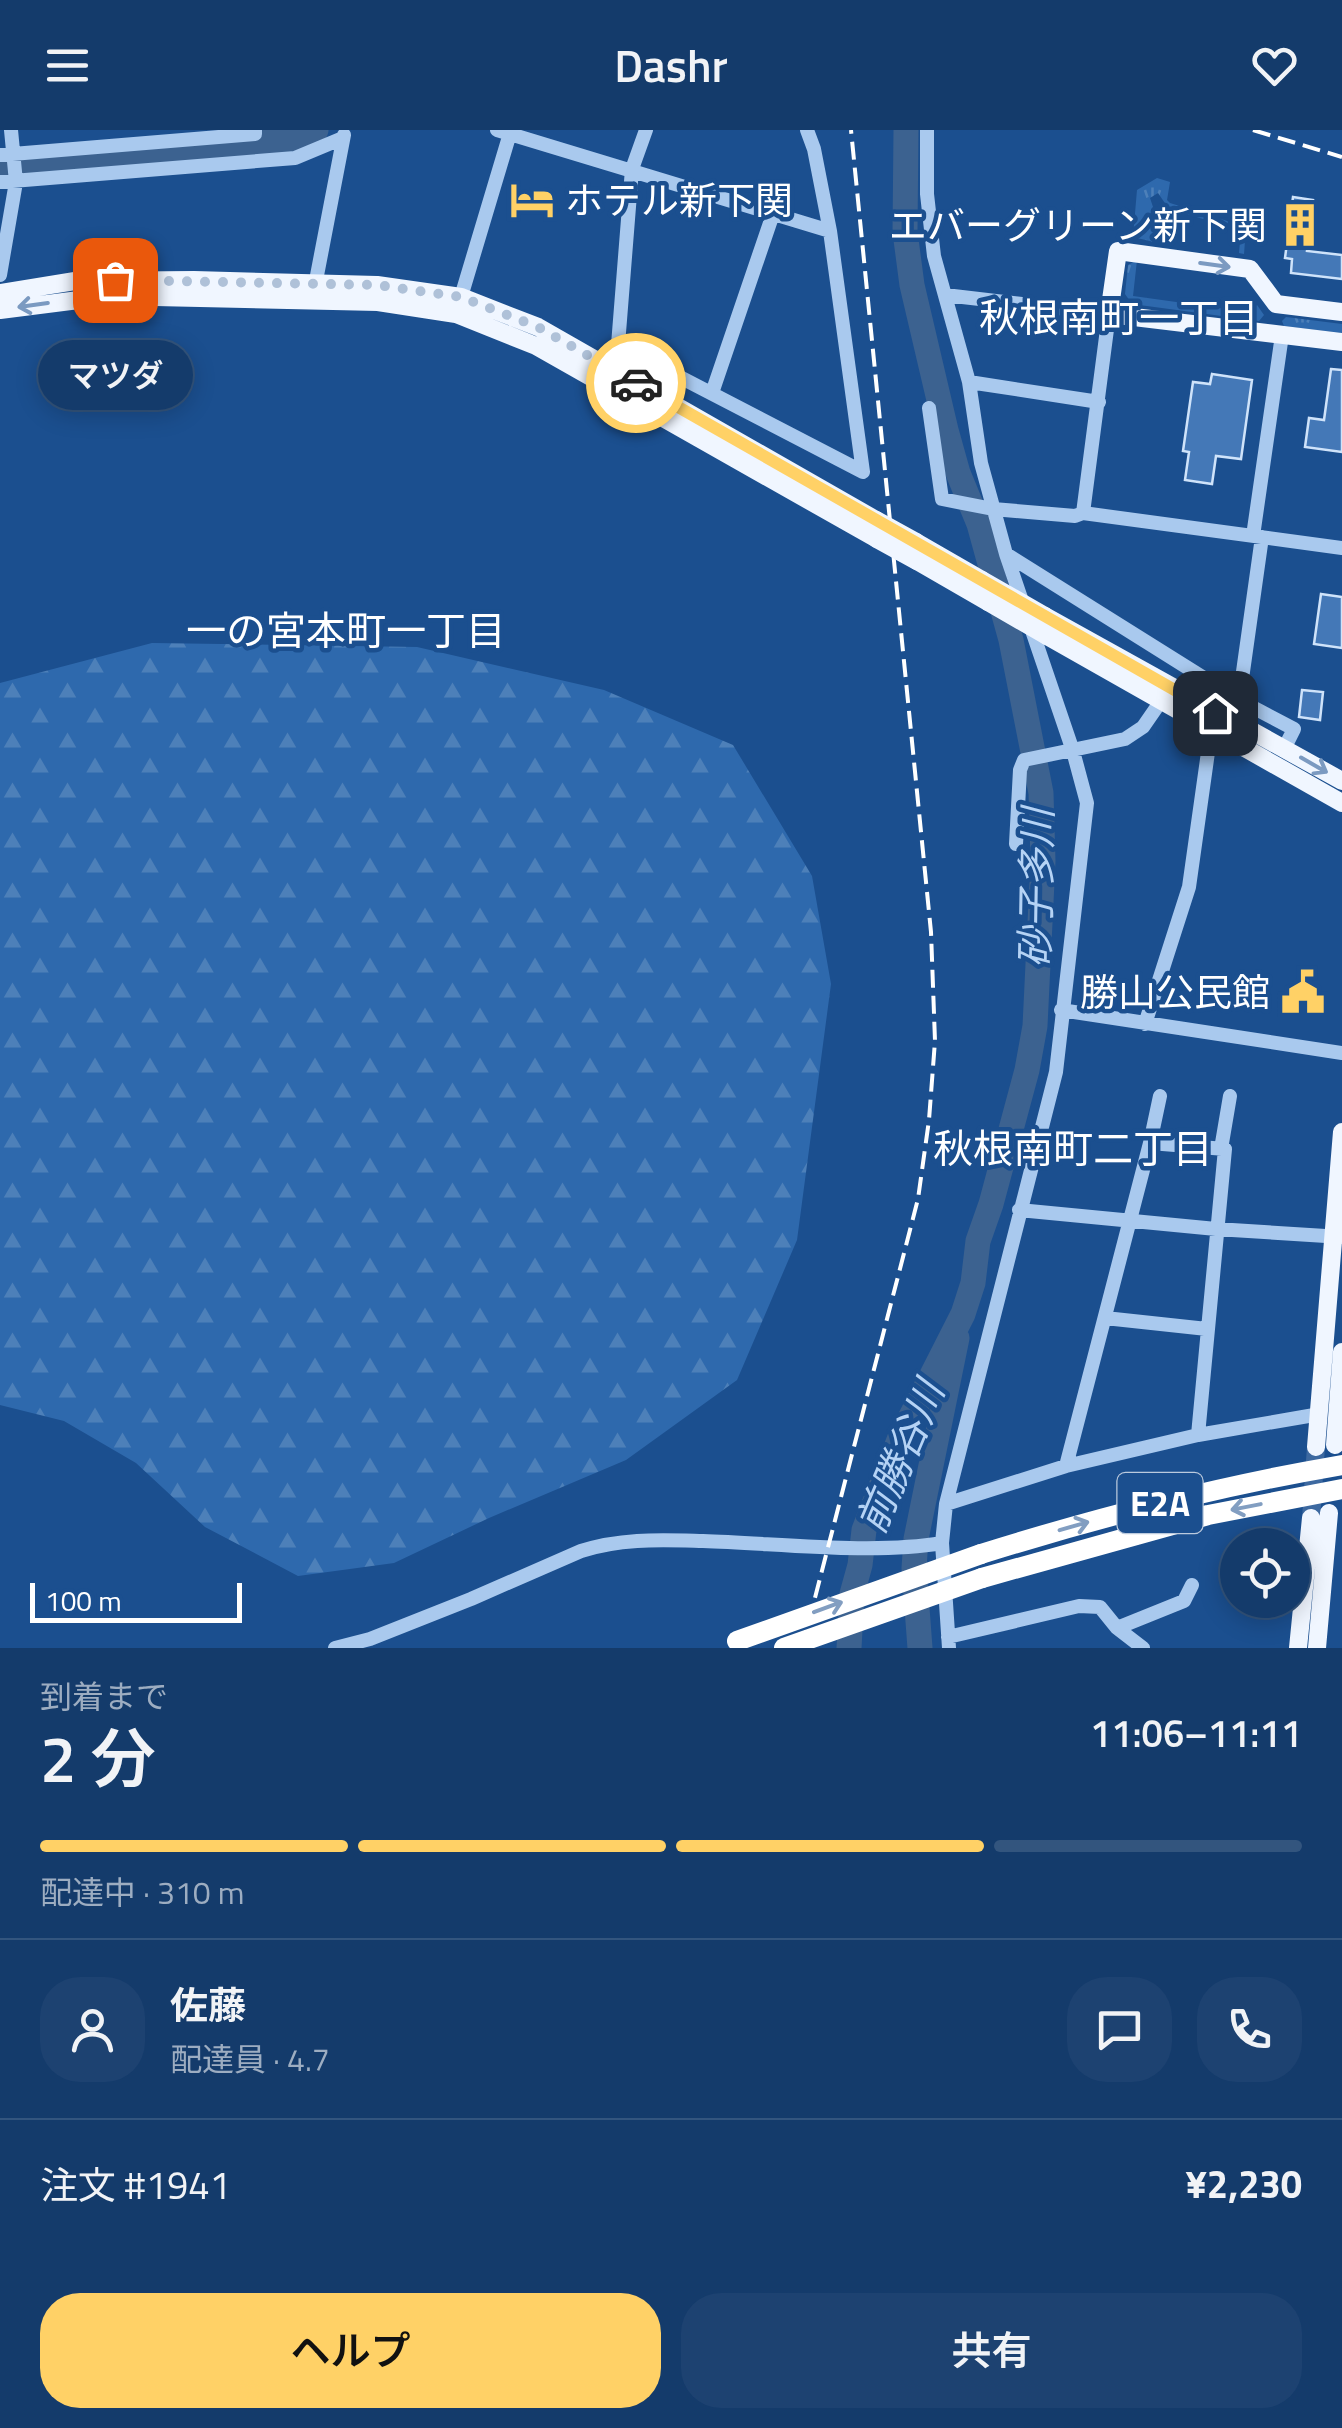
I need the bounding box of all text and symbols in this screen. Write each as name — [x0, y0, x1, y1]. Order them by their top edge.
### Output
text: Dashr — [614, 31, 728, 99]
icon: menu — [40, 38, 95, 93]
icon: heart — [1247, 38, 1302, 93]
place label: ホテル新下関 — [565, 171, 793, 229]
hotel icon: ホテル新下関 — [508, 176, 556, 224]
place label: エバーグリーン新下関 — [889, 196, 1267, 254]
building icon: エバーグリーン新下関 — [1276, 201, 1324, 249]
pin — [73, 238, 158, 323]
icon: bag — [88, 253, 143, 308]
one-way arrow — [1198, 256, 1231, 274]
district label: 秋根南町一丁目 — [979, 287, 1259, 348]
one-way arrow — [18, 297, 50, 315]
courier — [586, 333, 686, 433]
callout: マツダ — [38, 340, 192, 410]
text: マツダ — [67, 351, 164, 399]
icon: car — [609, 356, 664, 411]
district label: 一の宮本町一丁目 — [186, 600, 506, 661]
pin — [1173, 671, 1258, 756]
icon: home — [1188, 686, 1243, 741]
one-way arrow — [1299, 756, 1328, 776]
water label: 砂子多川 — [1004, 803, 1068, 969]
place label: 勝山公民館 — [1080, 963, 1270, 1021]
public building icon: 勝山公民館 — [1279, 968, 1327, 1016]
district label: 秋根南町二丁目 — [933, 1118, 1213, 1179]
water label: 前勝谷川 — [841, 1368, 961, 1543]
road number: E2A — [1118, 1473, 1202, 1533]
one-way arrow — [1230, 1498, 1263, 1517]
one-way arrow — [1058, 1516, 1090, 1534]
map controls — [1220, 1528, 1310, 1618]
button: locate — [1220, 1528, 1310, 1618]
scale bar — [30, 1578, 242, 1622]
text: 100 m — [45, 1579, 122, 1622]
one-way arrow — [812, 1597, 843, 1615]
text: 到着まで — [40, 1672, 168, 1720]
text: 11:06–11:11 — [1090, 1704, 1302, 1762]
text: 2 分 — [40, 1708, 156, 1807]
text: 配達中 · 310 m — [40, 1868, 245, 1916]
text: 佐藤 — [170, 1976, 246, 2034]
button: person — [40, 1977, 145, 2082]
button: chat — [1067, 1977, 1172, 2082]
button: phone — [1197, 1977, 1302, 2082]
text: 配達員 · 4.7 — [170, 2035, 330, 2083]
text: ¥2,230 — [1186, 2155, 1302, 2213]
text: 注文 #1941 — [40, 2156, 231, 2214]
button: ヘルプ — [40, 2293, 661, 2408]
button: 共有 — [681, 2293, 1302, 2408]

